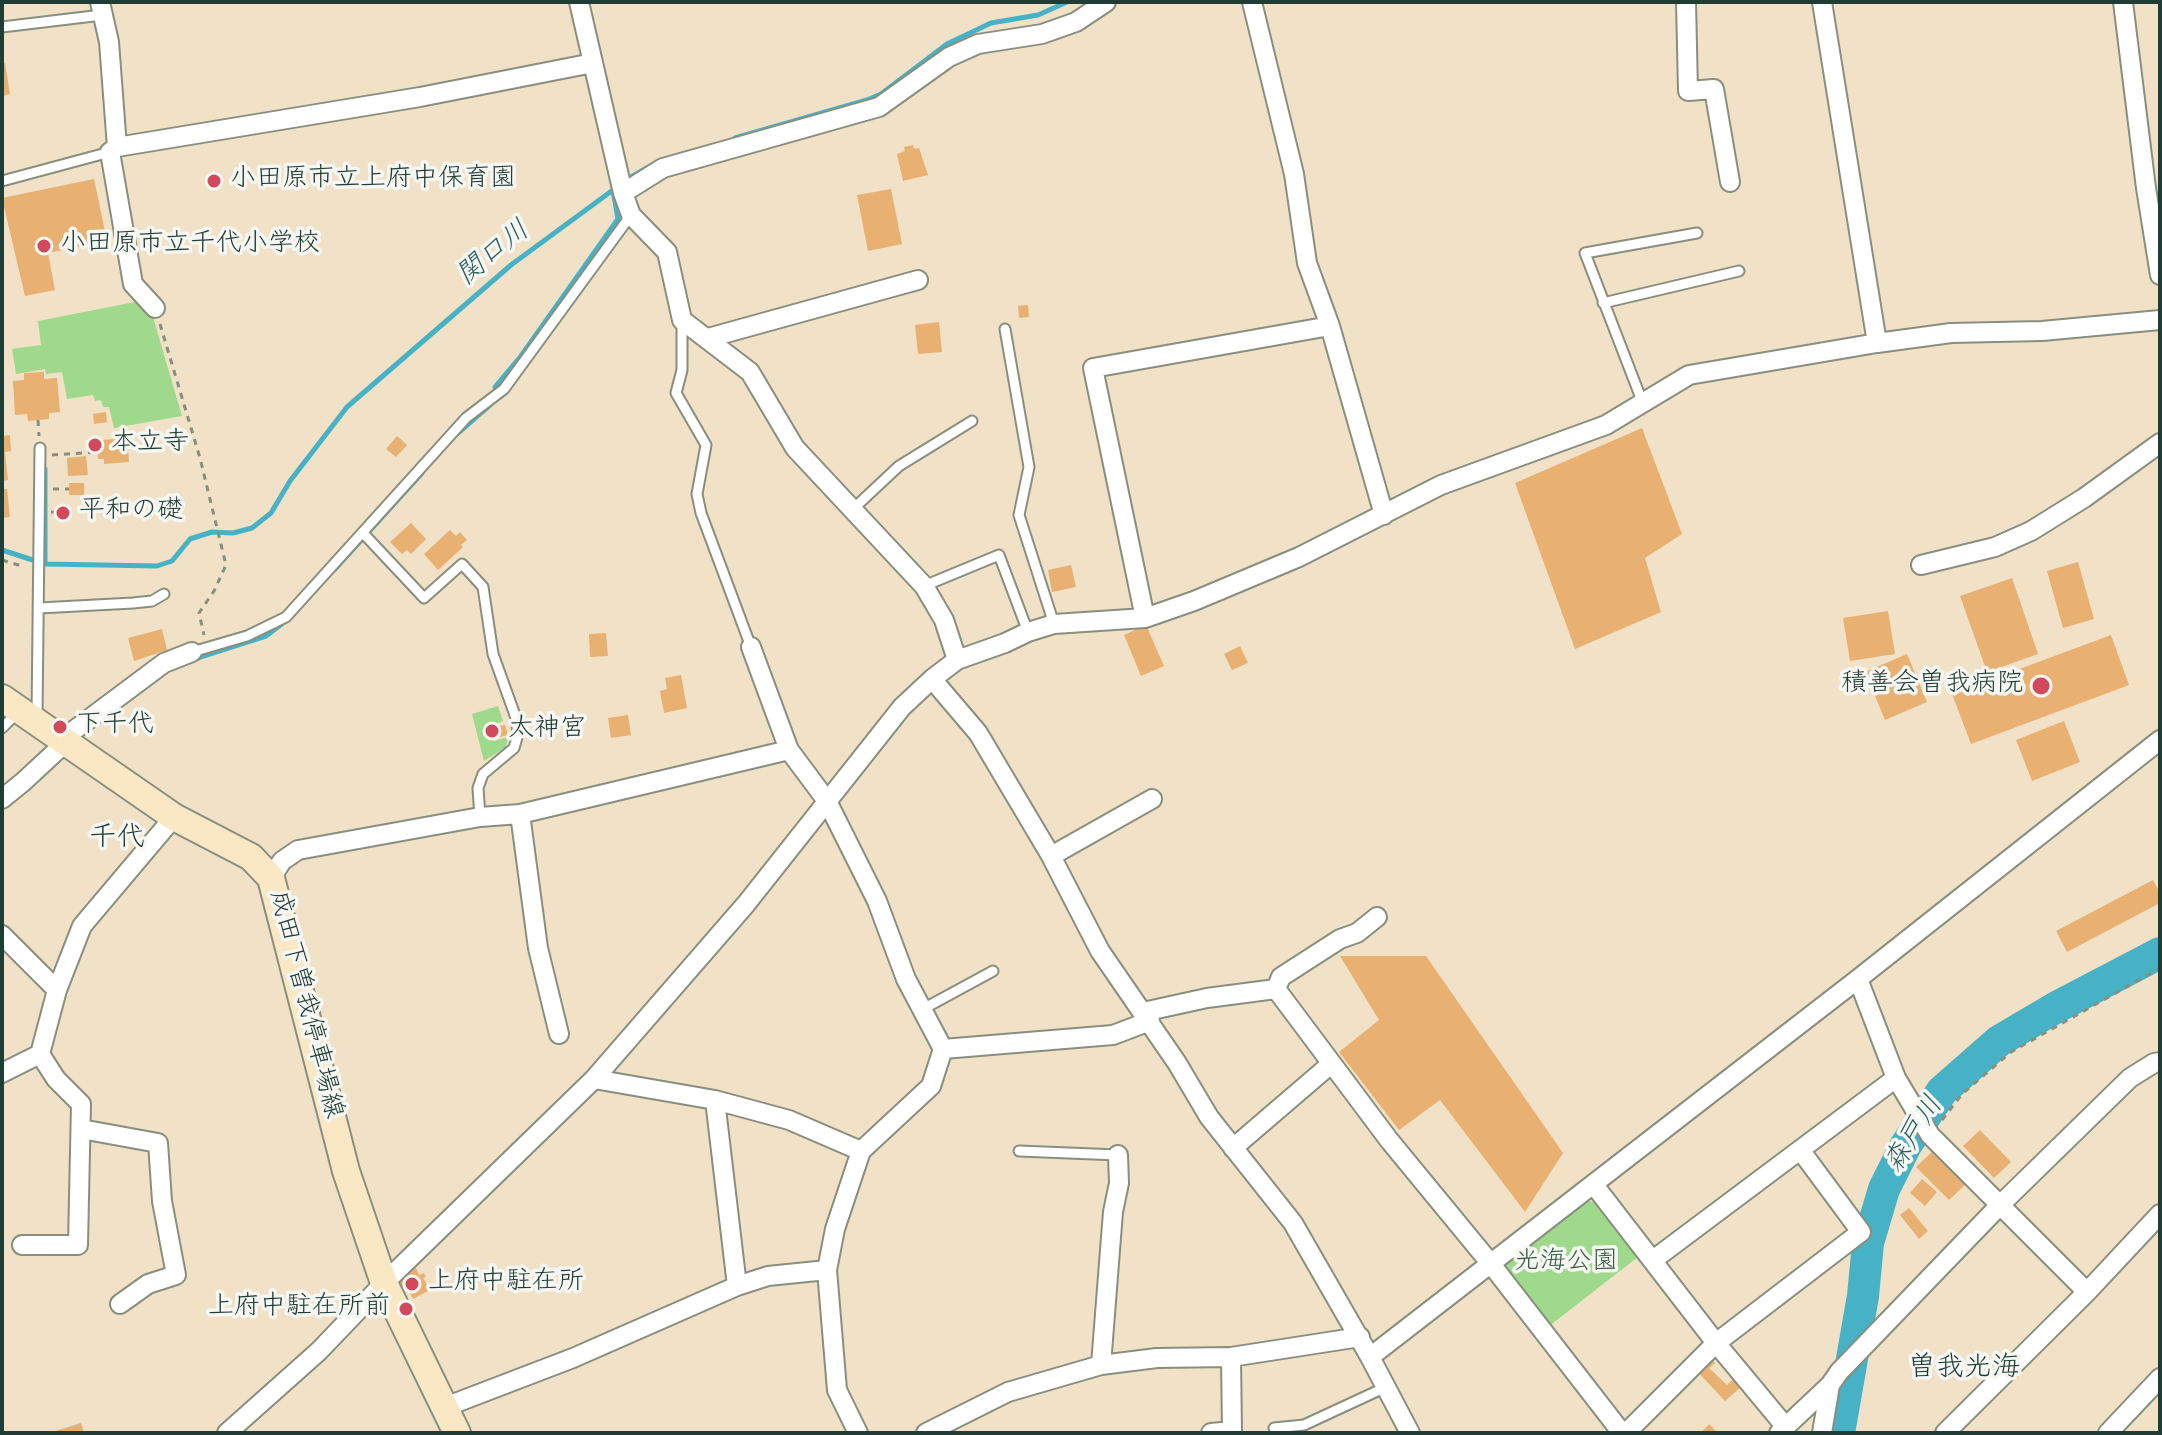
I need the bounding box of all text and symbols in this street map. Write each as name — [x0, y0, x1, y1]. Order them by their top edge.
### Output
place label: 小田原市立上府中保育園 — [230, 165, 516, 197]
marker: 小田原市立上府中保育園 — [205, 172, 223, 190]
water label: 関口川 — [452, 216, 538, 294]
place label: 小田原市立千代小学校 — [60, 230, 320, 262]
marker: 小田原市立千代小学校 — [35, 237, 53, 255]
place label: 本立寺 — [111, 429, 189, 461]
marker: 本立寺 — [86, 436, 104, 454]
place label: 平和の礎 — [79, 497, 183, 529]
marker: 平和の礎 — [54, 504, 72, 522]
place label: 積善会曽我病院 — [1841, 670, 2023, 702]
marker: 積善会曽我病院 — [2030, 675, 2052, 697]
place label: 下千代 — [76, 711, 154, 743]
place label: 太神宮 — [508, 715, 586, 747]
marker: 下千代 — [51, 718, 69, 736]
marker: 太神宮 — [483, 722, 501, 740]
district label: 千代 — [89, 823, 145, 857]
street label: 成田下曽我停車場線 — [261, 888, 347, 1122]
water label: 森戸川 — [1879, 1091, 1953, 1181]
park label: 光海公園 — [1514, 1248, 1618, 1280]
place label: 上府中駐在所 — [428, 1268, 584, 1300]
marker: 上府中駐在所 — [403, 1275, 421, 1293]
place label: 上府中駐在所前 — [208, 1293, 390, 1325]
marker: 上府中駐在所前 — [397, 1300, 415, 1318]
district label: 曽我光海 — [1908, 1353, 2020, 1387]

